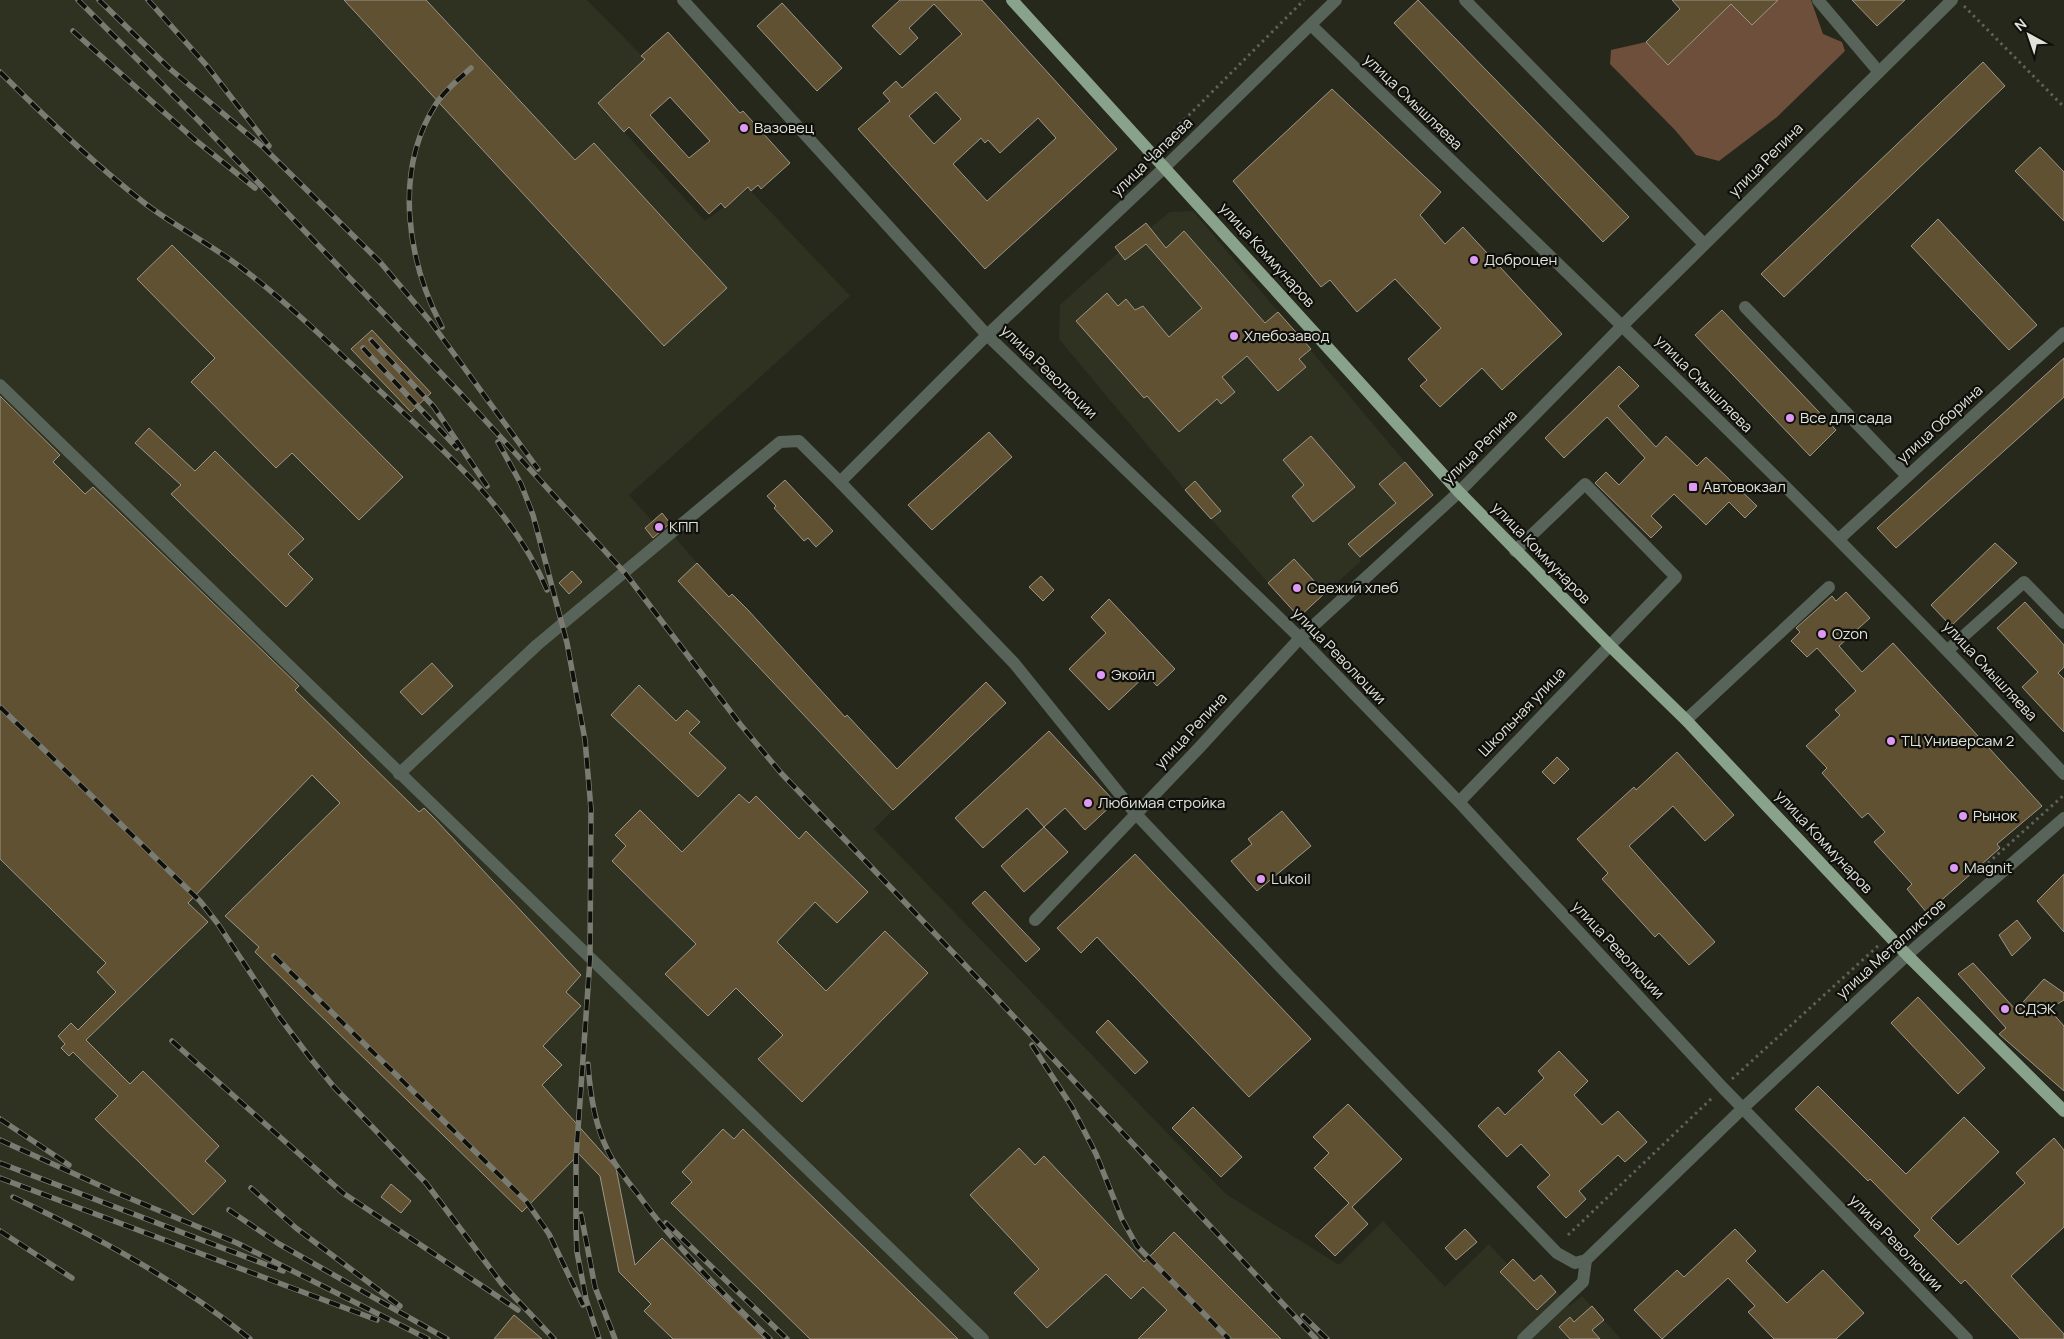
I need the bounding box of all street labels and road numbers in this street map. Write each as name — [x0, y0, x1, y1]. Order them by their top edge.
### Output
street label: улица Смышляева — [1359, 49, 1467, 154]
street label: улица Чапаева — [1106, 112, 1197, 201]
street label: улица Репина — [1724, 118, 1808, 202]
street label: улица Коммунаров — [1215, 198, 1320, 312]
street label: улица Революции — [996, 320, 1102, 423]
street label: улица Смышляева — [1651, 330, 1758, 437]
street label: улица Оборина — [1892, 380, 1987, 468]
street label: улица Репина — [1438, 405, 1522, 489]
street label: улица Коммунаров — [1487, 497, 1596, 608]
street label: улица Революции — [1288, 603, 1391, 709]
street label: улица Смышляева — [1938, 616, 2042, 725]
street label: Школьная улица — [1473, 662, 1570, 761]
street label: улица Репина — [1150, 688, 1232, 773]
street label: улица Коммунаров — [1771, 785, 1878, 898]
street label: улица Металлистов — [1831, 894, 1950, 1003]
street label: улица Революции — [1567, 896, 1669, 1003]
street label: улица Революции — [1845, 1190, 1948, 1296]

